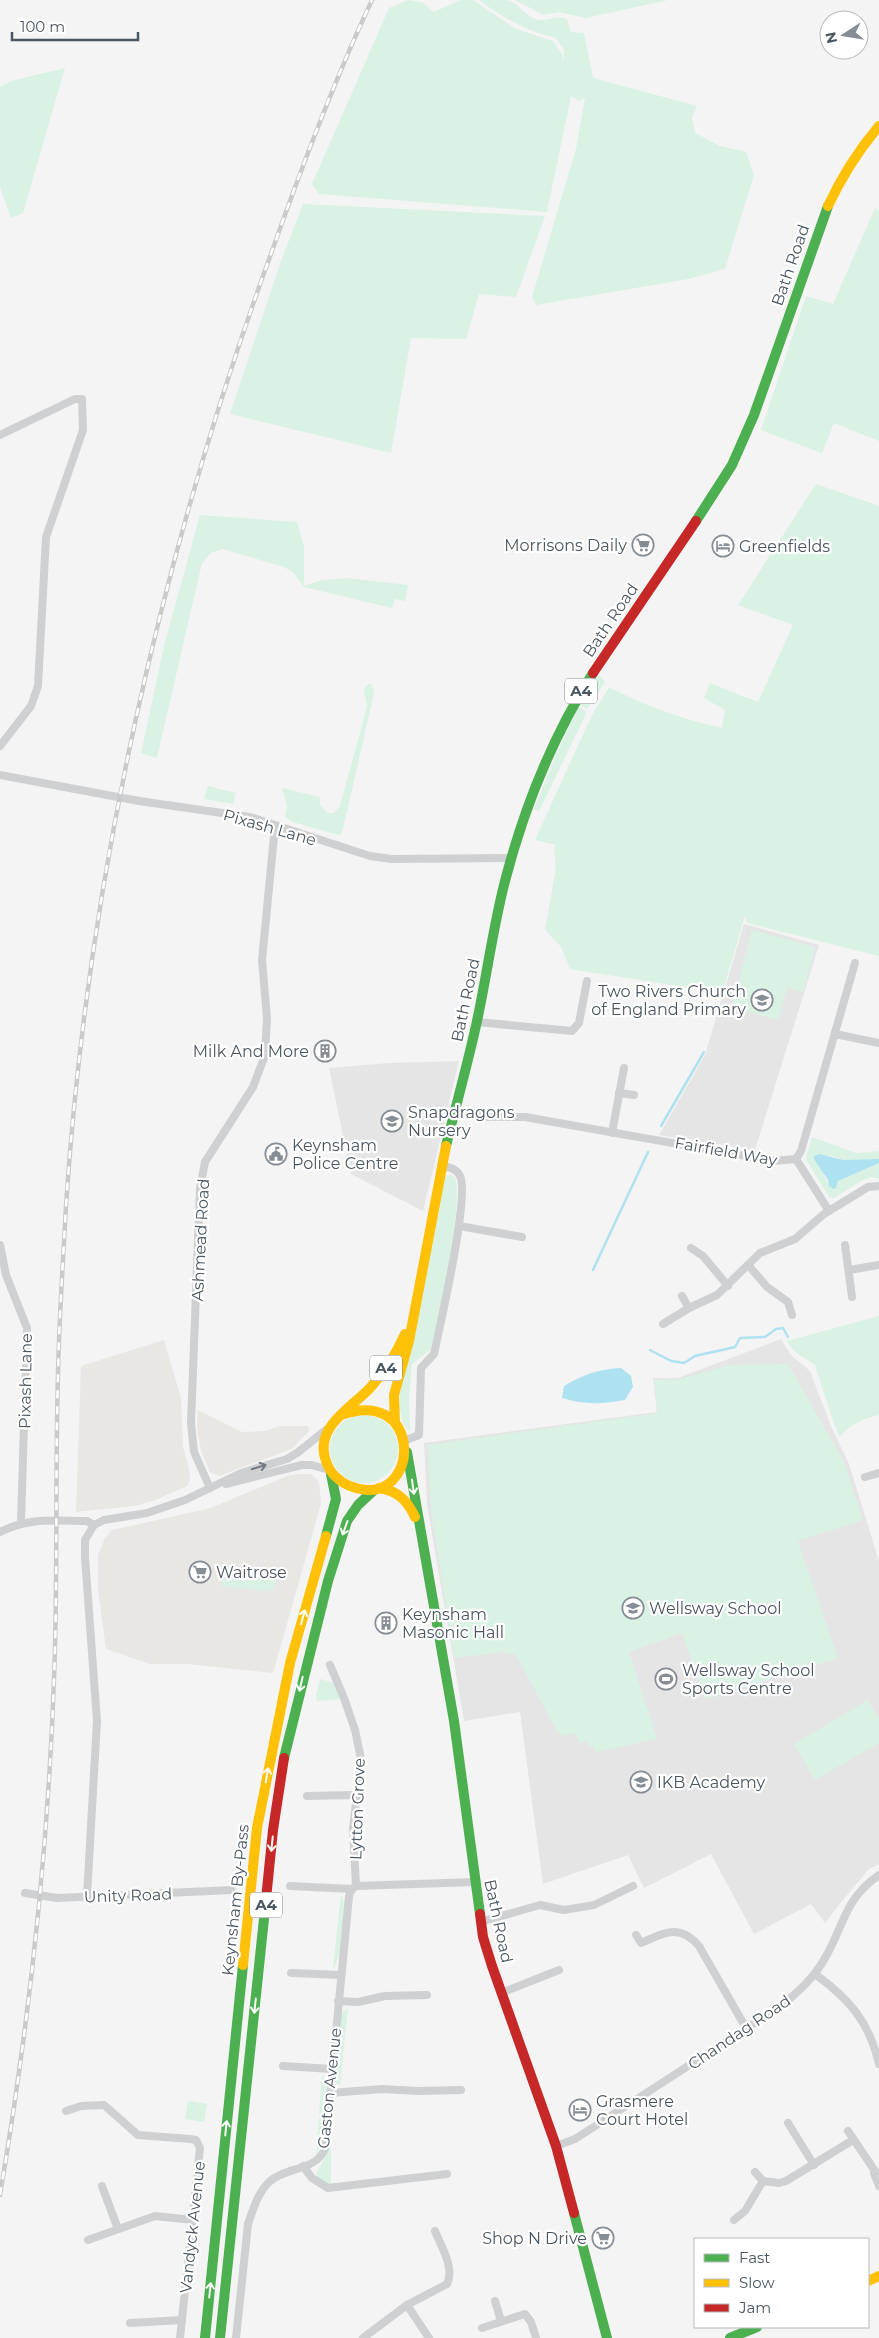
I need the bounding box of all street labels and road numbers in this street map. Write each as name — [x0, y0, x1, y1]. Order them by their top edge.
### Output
street label: Bath Road — [768, 222, 813, 308]
street label: Bath Road — [579, 580, 642, 661]
road number: A4 — [565, 678, 597, 704]
street label: Pixash Lane — [221, 805, 319, 850]
street label: Bath Road — [447, 957, 484, 1044]
street label: Fairfield Way — [673, 1133, 779, 1170]
street label: Ashmead Road — [188, 1178, 213, 1302]
street label: Pixash Lane — [15, 1333, 36, 1429]
road number: A4 — [370, 1356, 402, 1380]
street label: Lytton Grove — [346, 1758, 369, 1860]
street label: Keynsham By-Pass — [218, 1823, 253, 1977]
street label: Bath Road — [480, 1878, 517, 1965]
street label: Unity Road — [84, 1884, 172, 1907]
road number: A4 — [250, 1892, 282, 1918]
street label: Chandag Road — [684, 1991, 794, 2074]
street label: Gaston Avenue — [314, 2027, 345, 2149]
street label: Vandyck Avenue — [176, 2160, 209, 2294]

